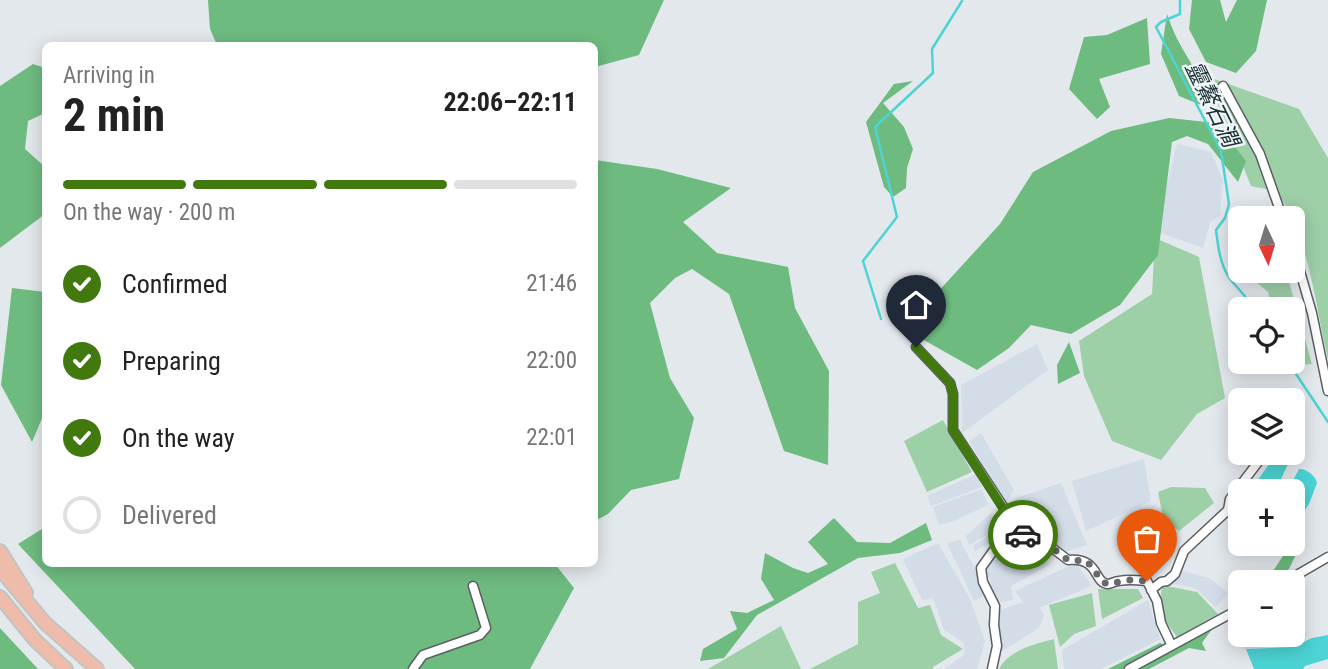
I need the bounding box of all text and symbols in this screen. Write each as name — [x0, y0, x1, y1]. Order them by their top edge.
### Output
water label: 靈鰲石澗 — [1180, 57, 1246, 154]
text: Arriving in — [63, 62, 155, 89]
text: 22:06–22:11 — [443, 87, 577, 117]
text: 2 min — [63, 88, 165, 142]
text: On the way · 200 m — [63, 199, 235, 226]
north arrow — [1228, 206, 1306, 284]
map controls — [1228, 206, 1305, 647]
icon: check — [63, 265, 101, 303]
text: Confirmed — [122, 269, 228, 299]
text: 21:46 — [526, 270, 577, 297]
pin — [886, 275, 946, 347]
icon: home — [897, 286, 935, 324]
button: locate — [1228, 297, 1305, 374]
icon: check — [63, 342, 101, 380]
text: Preparing — [122, 346, 221, 376]
text: 22:00 — [526, 347, 577, 374]
button: layers — [1228, 388, 1305, 465]
icon: check — [63, 419, 101, 457]
text: On the way — [122, 423, 235, 453]
text: 22:01 — [526, 424, 577, 451]
button: + — [1228, 479, 1305, 556]
text: Delivered — [122, 500, 217, 530]
courier — [988, 500, 1058, 570]
pin — [1117, 509, 1177, 581]
icon: car — [1004, 516, 1042, 554]
icon: bag — [1128, 520, 1166, 558]
button: − — [1228, 570, 1305, 647]

